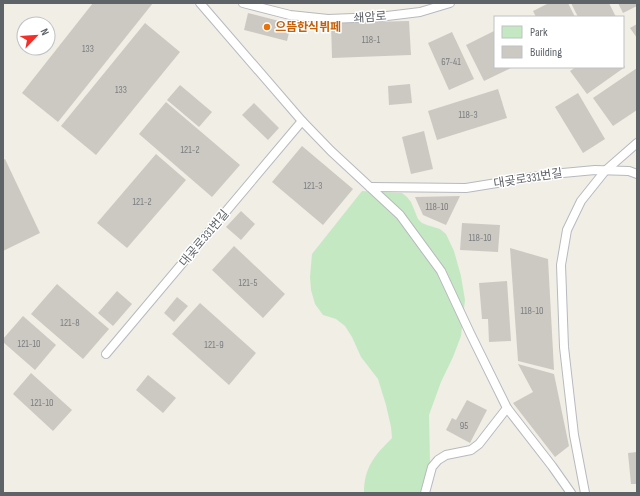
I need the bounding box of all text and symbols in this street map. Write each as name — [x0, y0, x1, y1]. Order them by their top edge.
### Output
street label: 쇄암로 — [353, 9, 387, 26]
north arrow — [16, 16, 56, 56]
legend — [494, 16, 624, 68]
place label: 으뜸한식뷔페 — [275, 20, 341, 35]
marker: 으뜸한식뷔페 — [262, 22, 272, 32]
text: Park — [530, 25, 548, 40]
text: N — [37, 27, 52, 38]
house number: 118-1 — [362, 34, 381, 46]
house number: 133 — [82, 43, 94, 55]
text: Building — [530, 45, 562, 60]
house number: 67-41 — [441, 56, 461, 68]
house number: 133 — [115, 84, 127, 96]
house number: 118-3 — [458, 109, 478, 121]
house number: 121-2 — [180, 144, 200, 156]
street label: 대곶로331번길 — [493, 166, 564, 191]
house number: 121-3 — [303, 180, 323, 192]
house number: 121-2 — [132, 196, 152, 208]
house number: 118-10 — [425, 201, 449, 213]
street label: 대곶로331번길 — [176, 207, 232, 270]
house number: 118-10 — [468, 232, 492, 244]
house number: 121-5 — [239, 277, 257, 289]
house number: 118-10 — [520, 305, 544, 317]
house number: 121-8 — [60, 317, 80, 329]
house number: 121-10 — [18, 338, 40, 350]
house number: 121-9 — [204, 339, 224, 351]
house number: 121-10 — [31, 397, 53, 409]
house number: 95 — [460, 420, 468, 432]

